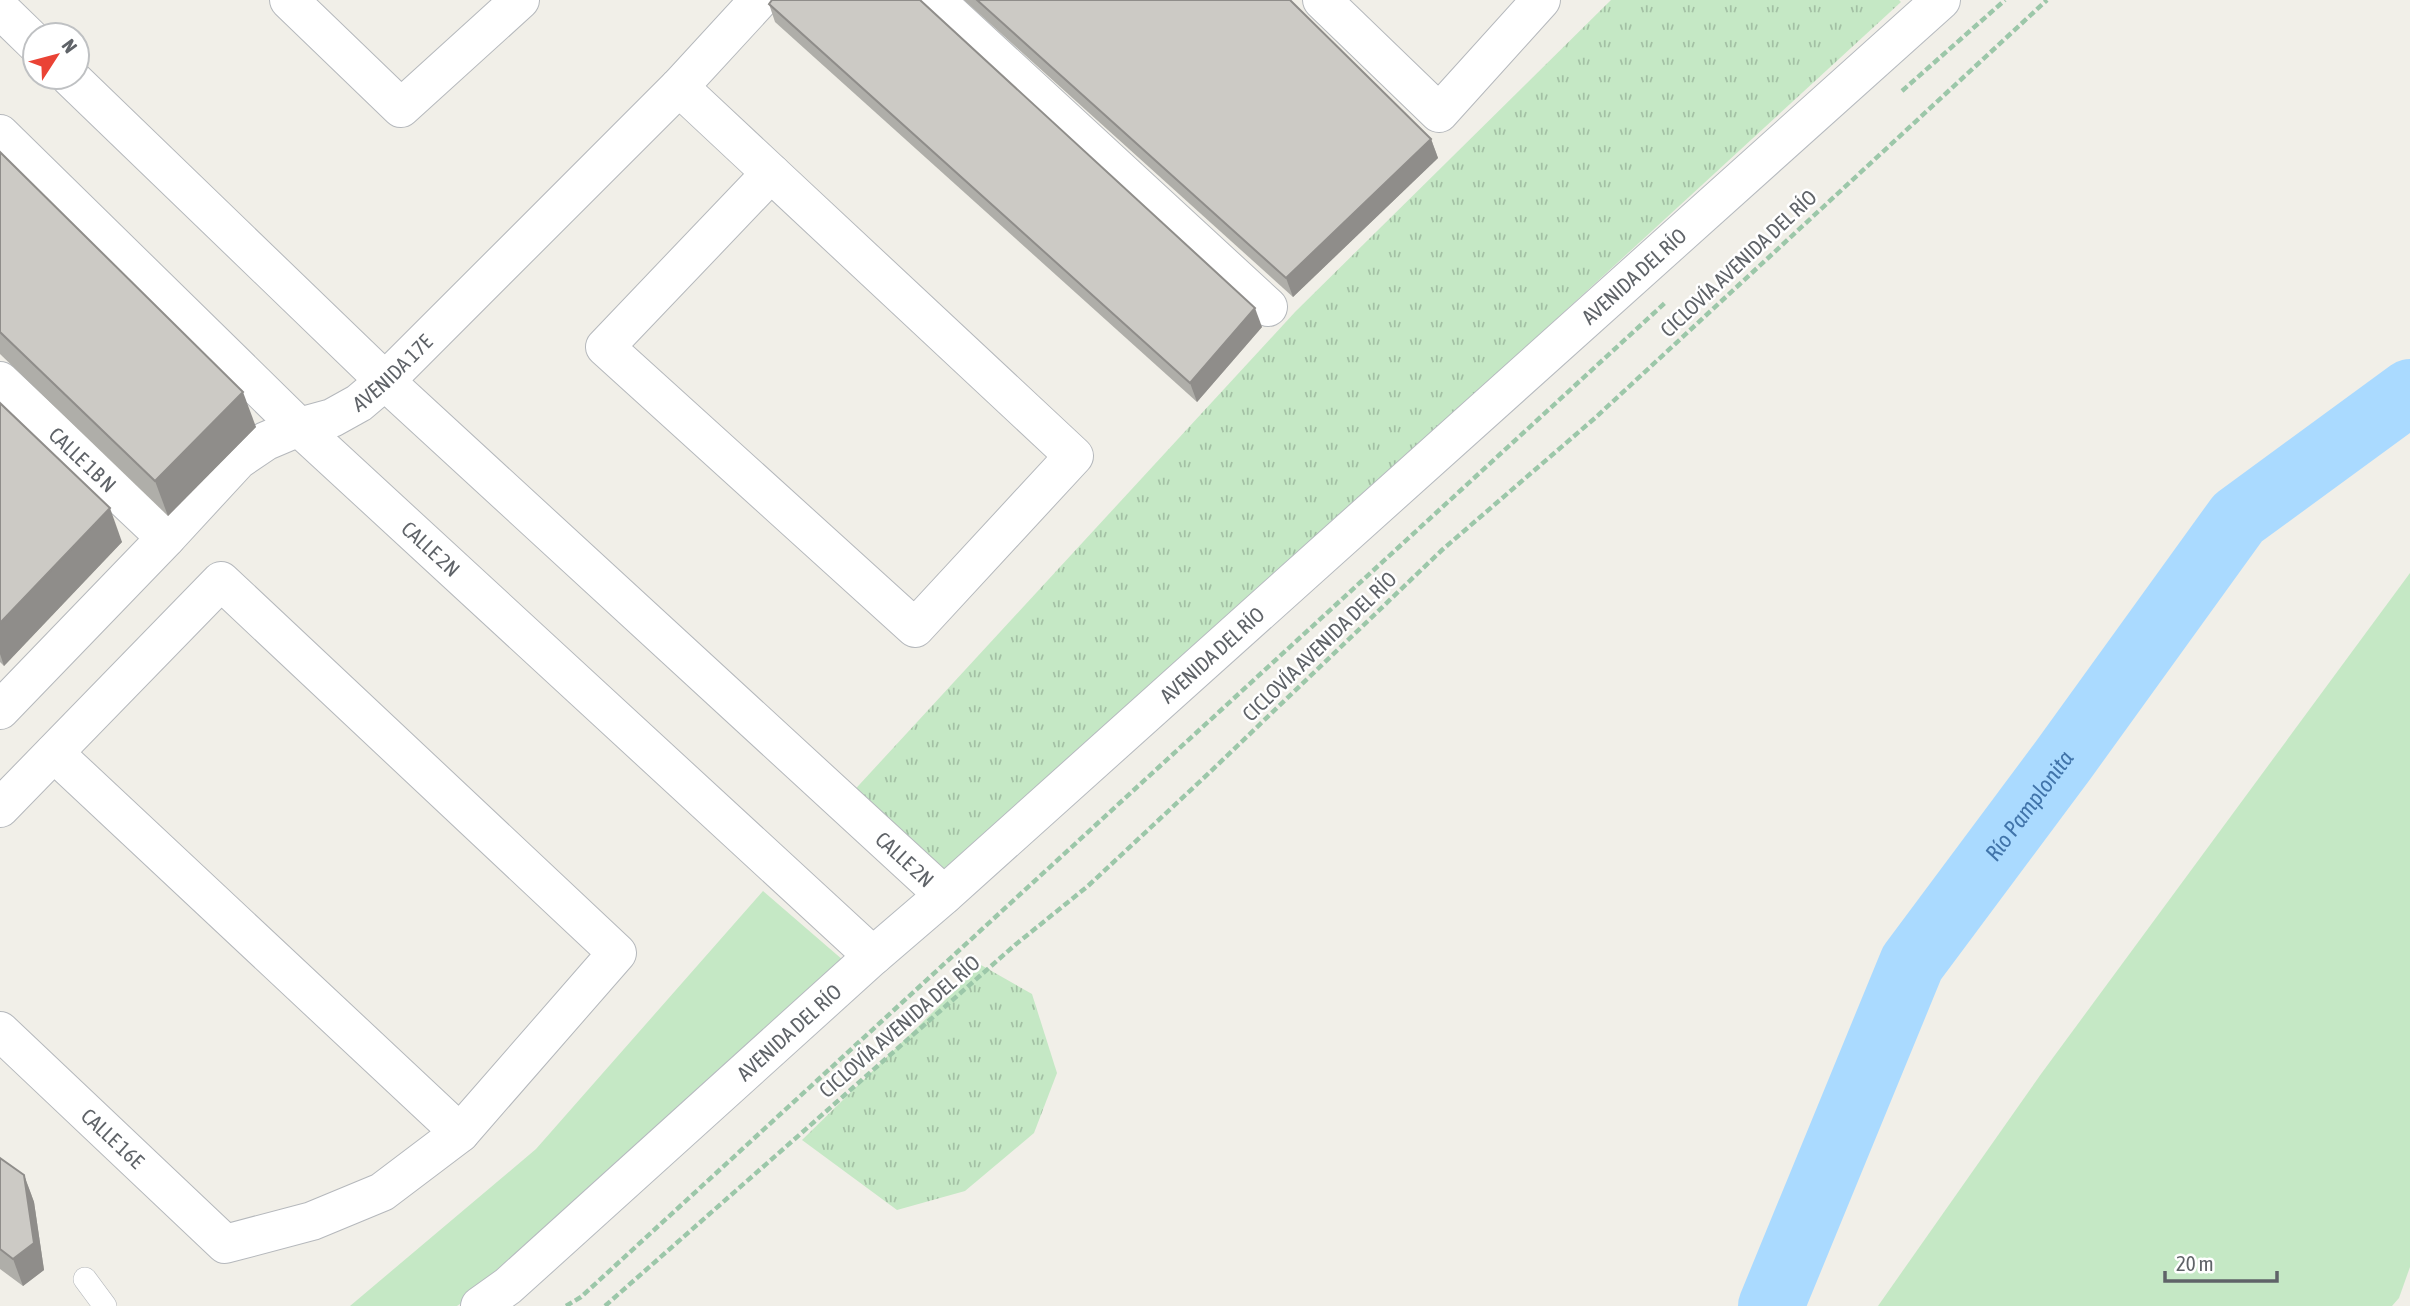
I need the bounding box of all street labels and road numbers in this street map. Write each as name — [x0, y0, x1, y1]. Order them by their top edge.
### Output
street label: CICLOVÍA AVENIDA DEL RÍO — [1655, 185, 1821, 341]
street label: AVENIDA DEL RÍO — [1577, 223, 1691, 329]
street label: AVENIDA 17E — [349, 329, 437, 416]
street label: CALLE 1B N — [44, 422, 121, 497]
street label: CALLE 2N — [397, 516, 465, 581]
street label: CICLOVÍA AVENIDA DEL RÍO — [1237, 566, 1401, 726]
street label: AVENIDA DEL RÍO — [1155, 602, 1269, 707]
street label: CALLE 2N — [871, 826, 939, 892]
street label: CICLOVÍA AVENIDA DEL RÍO — [814, 950, 984, 1102]
street label: AVENIDA DEL RÍO — [732, 979, 846, 1085]
street label: CALLE 16E — [77, 1103, 149, 1173]

